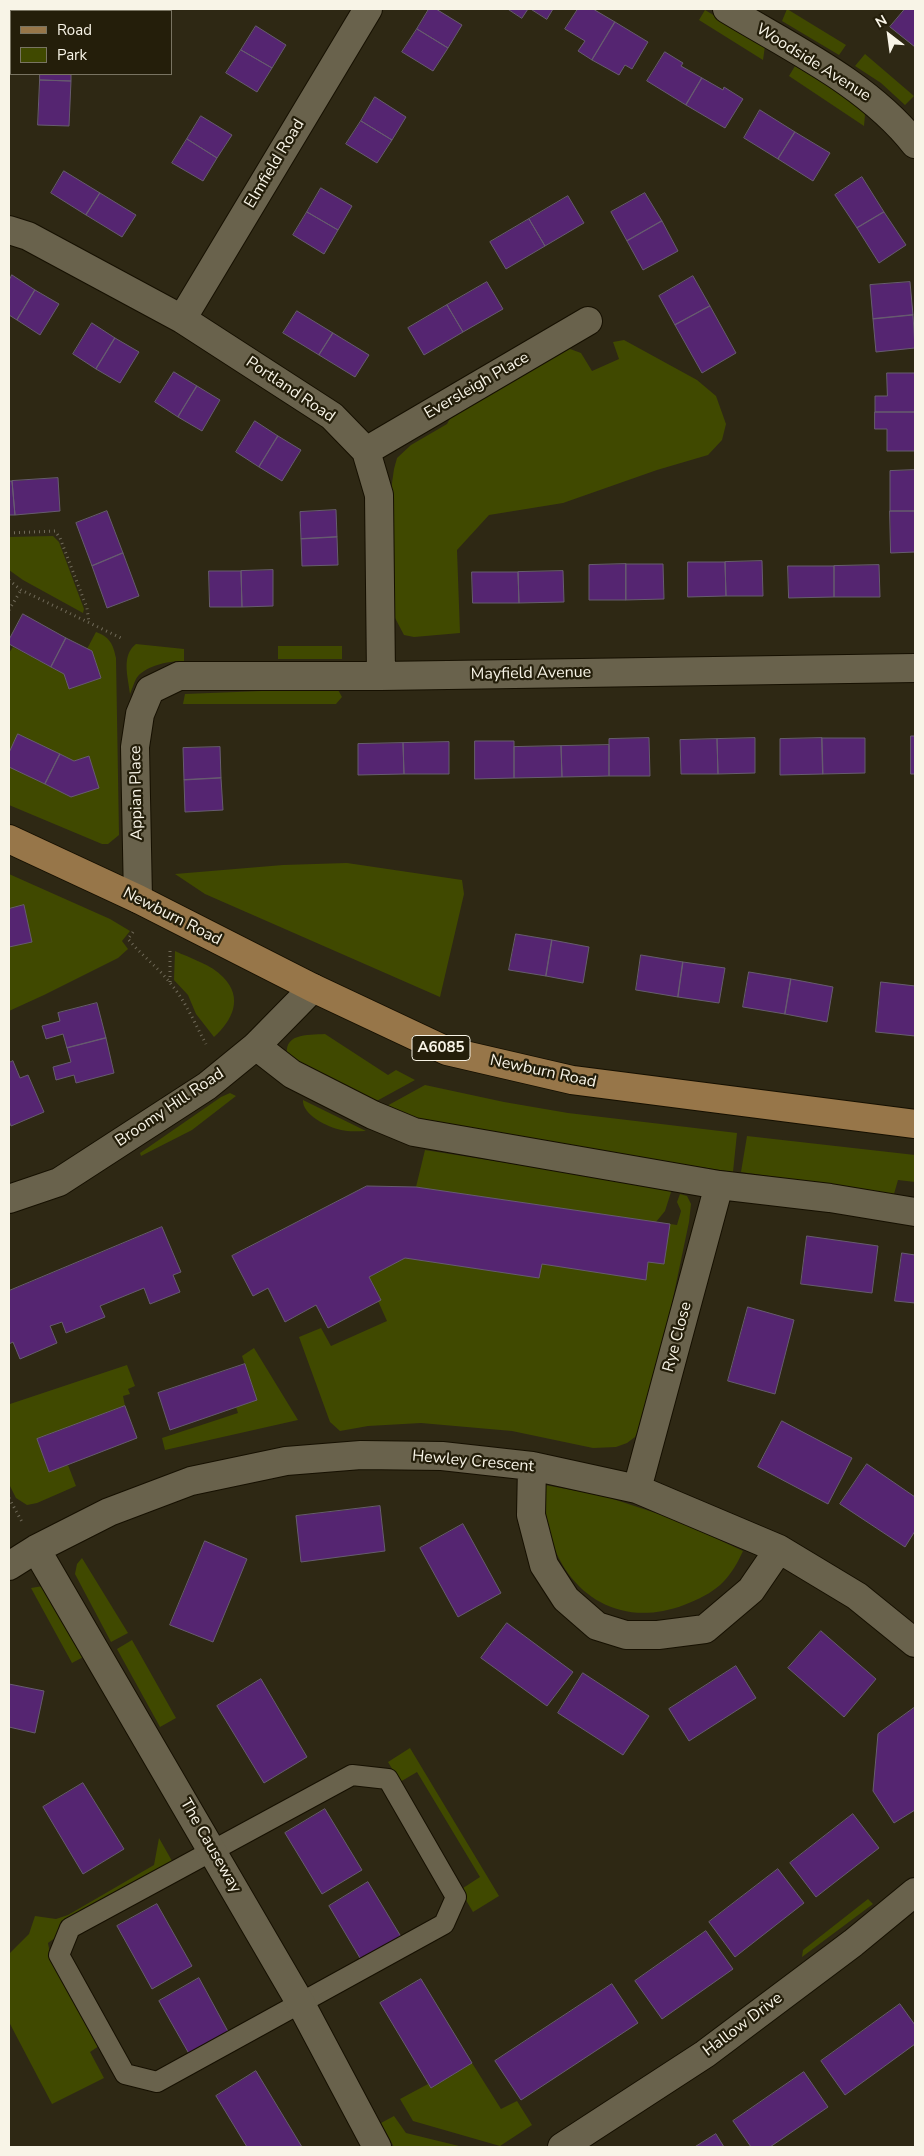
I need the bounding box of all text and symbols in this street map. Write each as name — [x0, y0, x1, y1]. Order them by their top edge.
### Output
legend — [10, 10, 172, 75]
north arrow — [864, 10, 914, 60]
text: N — [872, 11, 891, 32]
text: Road — [57, 20, 92, 40]
street label: Woodside Avenue — [752, 20, 874, 106]
text: Park — [57, 45, 87, 65]
street label: Elmfield Road — [241, 116, 309, 212]
street label: Eversleigh Place — [421, 348, 533, 424]
street label: Portland Road — [242, 353, 338, 427]
street label: Mayfield Avenue — [471, 663, 591, 685]
street label: Appian Place — [127, 745, 147, 841]
street label: Newburn Road — [119, 884, 225, 950]
road number: A6085 — [412, 1036, 470, 1060]
street label: Newburn Road — [488, 1051, 598, 1093]
street label: Broomy Hill Road — [112, 1065, 228, 1151]
street label: Rye Close — [659, 1300, 697, 1374]
street label: Hewley Crescent — [411, 1447, 535, 1477]
street label: The Causeway — [175, 1796, 245, 1896]
street label: Hallow Drive — [700, 1989, 786, 2061]

